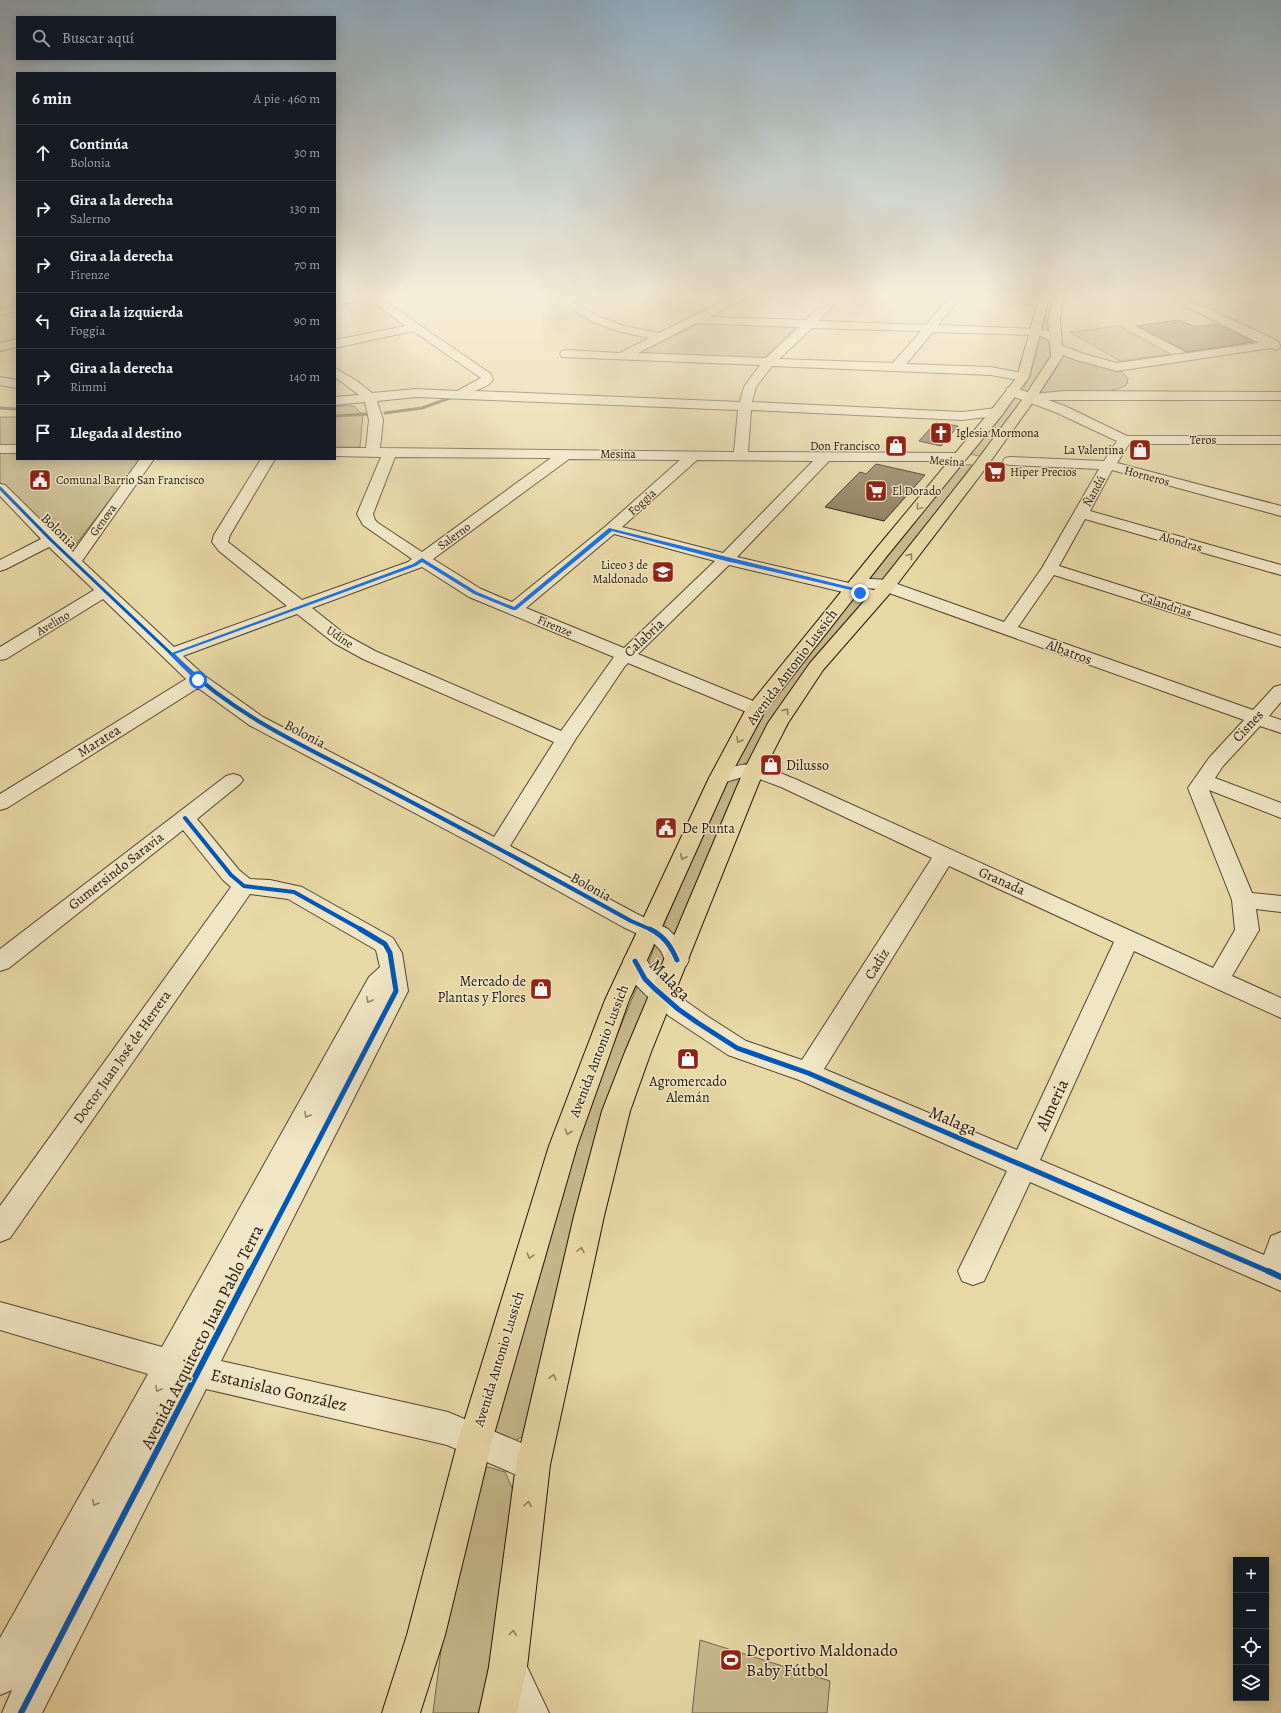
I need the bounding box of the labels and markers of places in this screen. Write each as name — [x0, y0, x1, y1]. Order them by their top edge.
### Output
church icon: Iglesia Mormona — [928, 420, 954, 446]
place label: Iglesia Mormona — [956, 425, 1040, 441]
shop icon: Don Francisco — [883, 433, 909, 459]
shop icon: La Valentina — [1127, 437, 1153, 463]
place label: Don Francisco — [810, 438, 880, 454]
place label: La Valentina — [1064, 442, 1124, 458]
supermarket icon: Hiper Precios — [982, 459, 1008, 485]
place label: Hiper Precios — [1010, 464, 1077, 480]
public building icon: Comunal Barrio San Francisco — [27, 467, 53, 493]
place label: Comunal Barrio San Francisco — [56, 472, 204, 488]
supermarket icon: El Dorado — [863, 478, 889, 504]
place label: El Dorado — [892, 483, 941, 499]
place label: Liceo 3 de Maldonado — [592, 557, 648, 587]
school or university icon: Liceo 3 de Maldonado — [650, 559, 676, 585]
shop icon: Dilusso — [758, 752, 784, 778]
place label: Dilusso — [786, 756, 829, 775]
public building icon: De Punta — [653, 815, 679, 841]
place label: De Punta — [682, 819, 735, 838]
place label: Mercado de Plantas y Flores — [437, 972, 526, 1007]
shop icon: Mercado de Plantas y Flores — [528, 976, 554, 1002]
shop icon: Agromercado Alemán — [675, 1046, 701, 1072]
place label: Agromercado Alemán — [648, 1072, 727, 1107]
place label: Deportivo Maldonado Baby Fútbol — [746, 1639, 898, 1682]
sports icon: Deportivo Maldonado Baby Fútbol — [718, 1647, 744, 1673]

